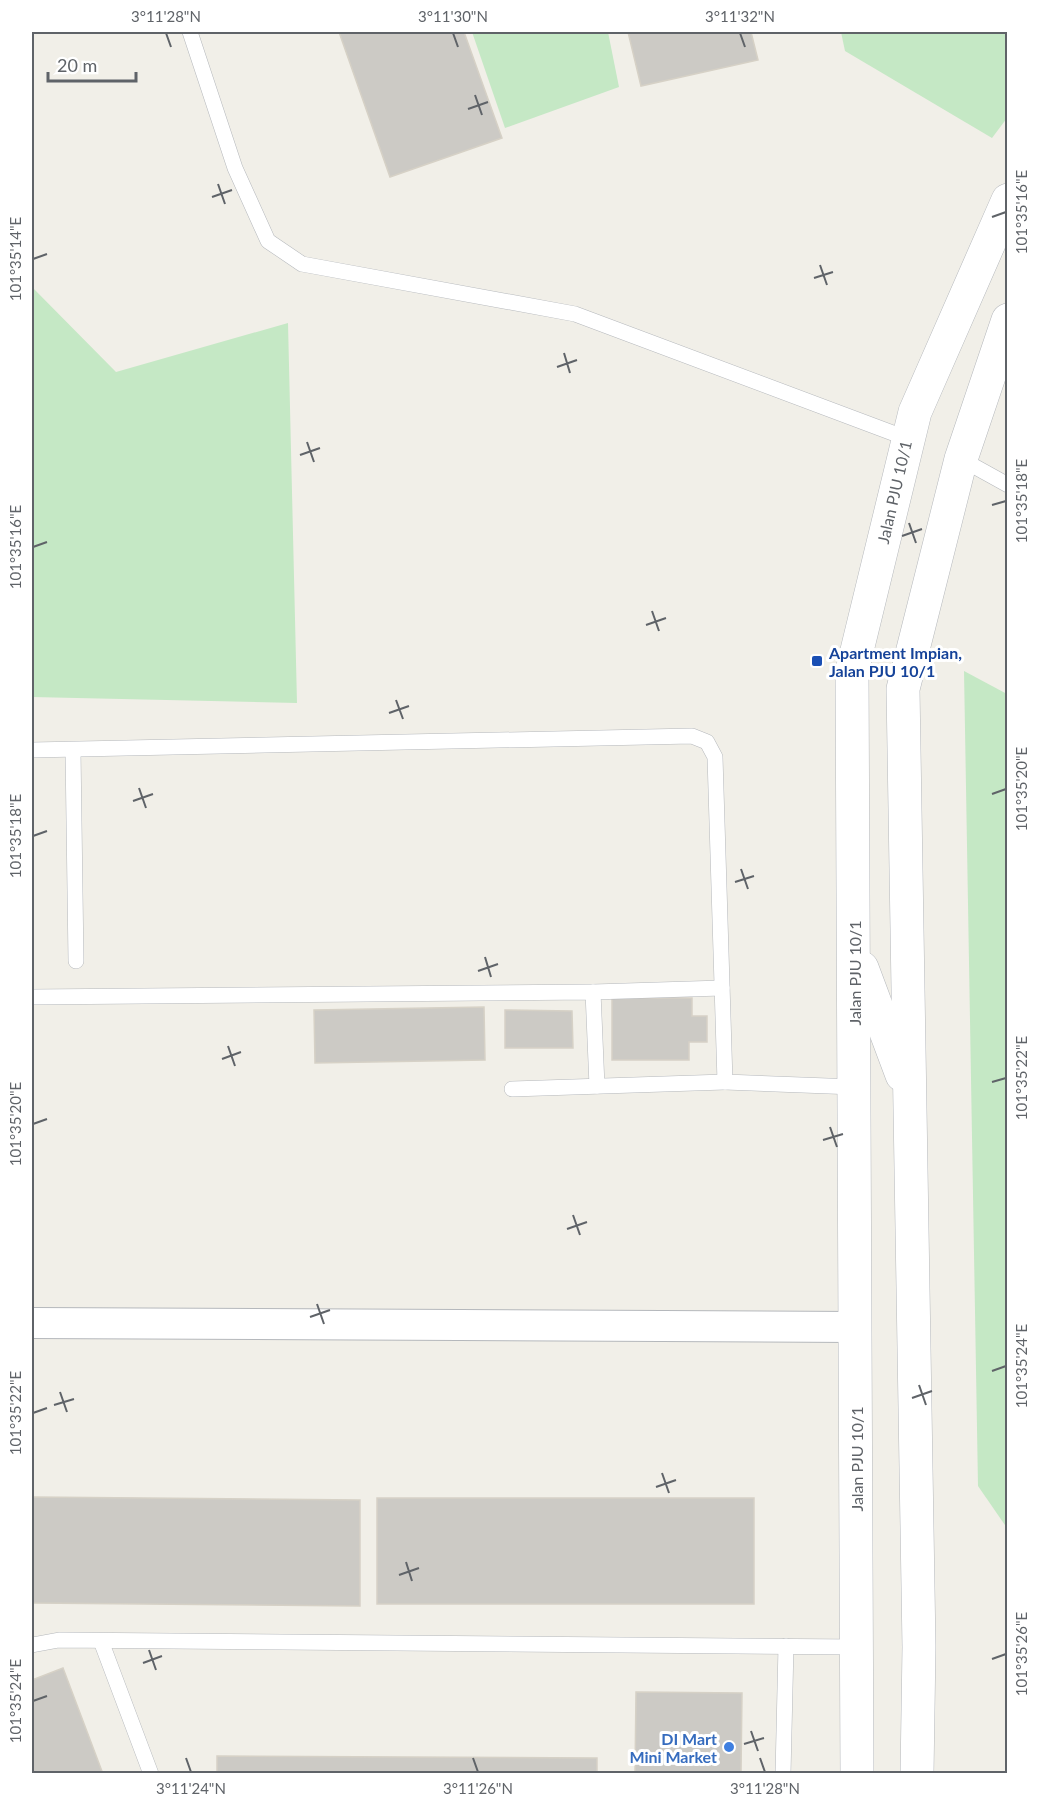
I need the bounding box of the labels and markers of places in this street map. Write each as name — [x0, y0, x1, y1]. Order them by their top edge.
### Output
place label: Apartment Impian, Jalan PJU 10/1 — [828, 643, 962, 680]
marker: Apartment Impian, Jalan PJU 10/1 — [810, 654, 824, 668]
place label: DI Mart Mini Market — [629, 1729, 717, 1766]
marker: DI Mart Mini Market — [722, 1740, 736, 1754]

